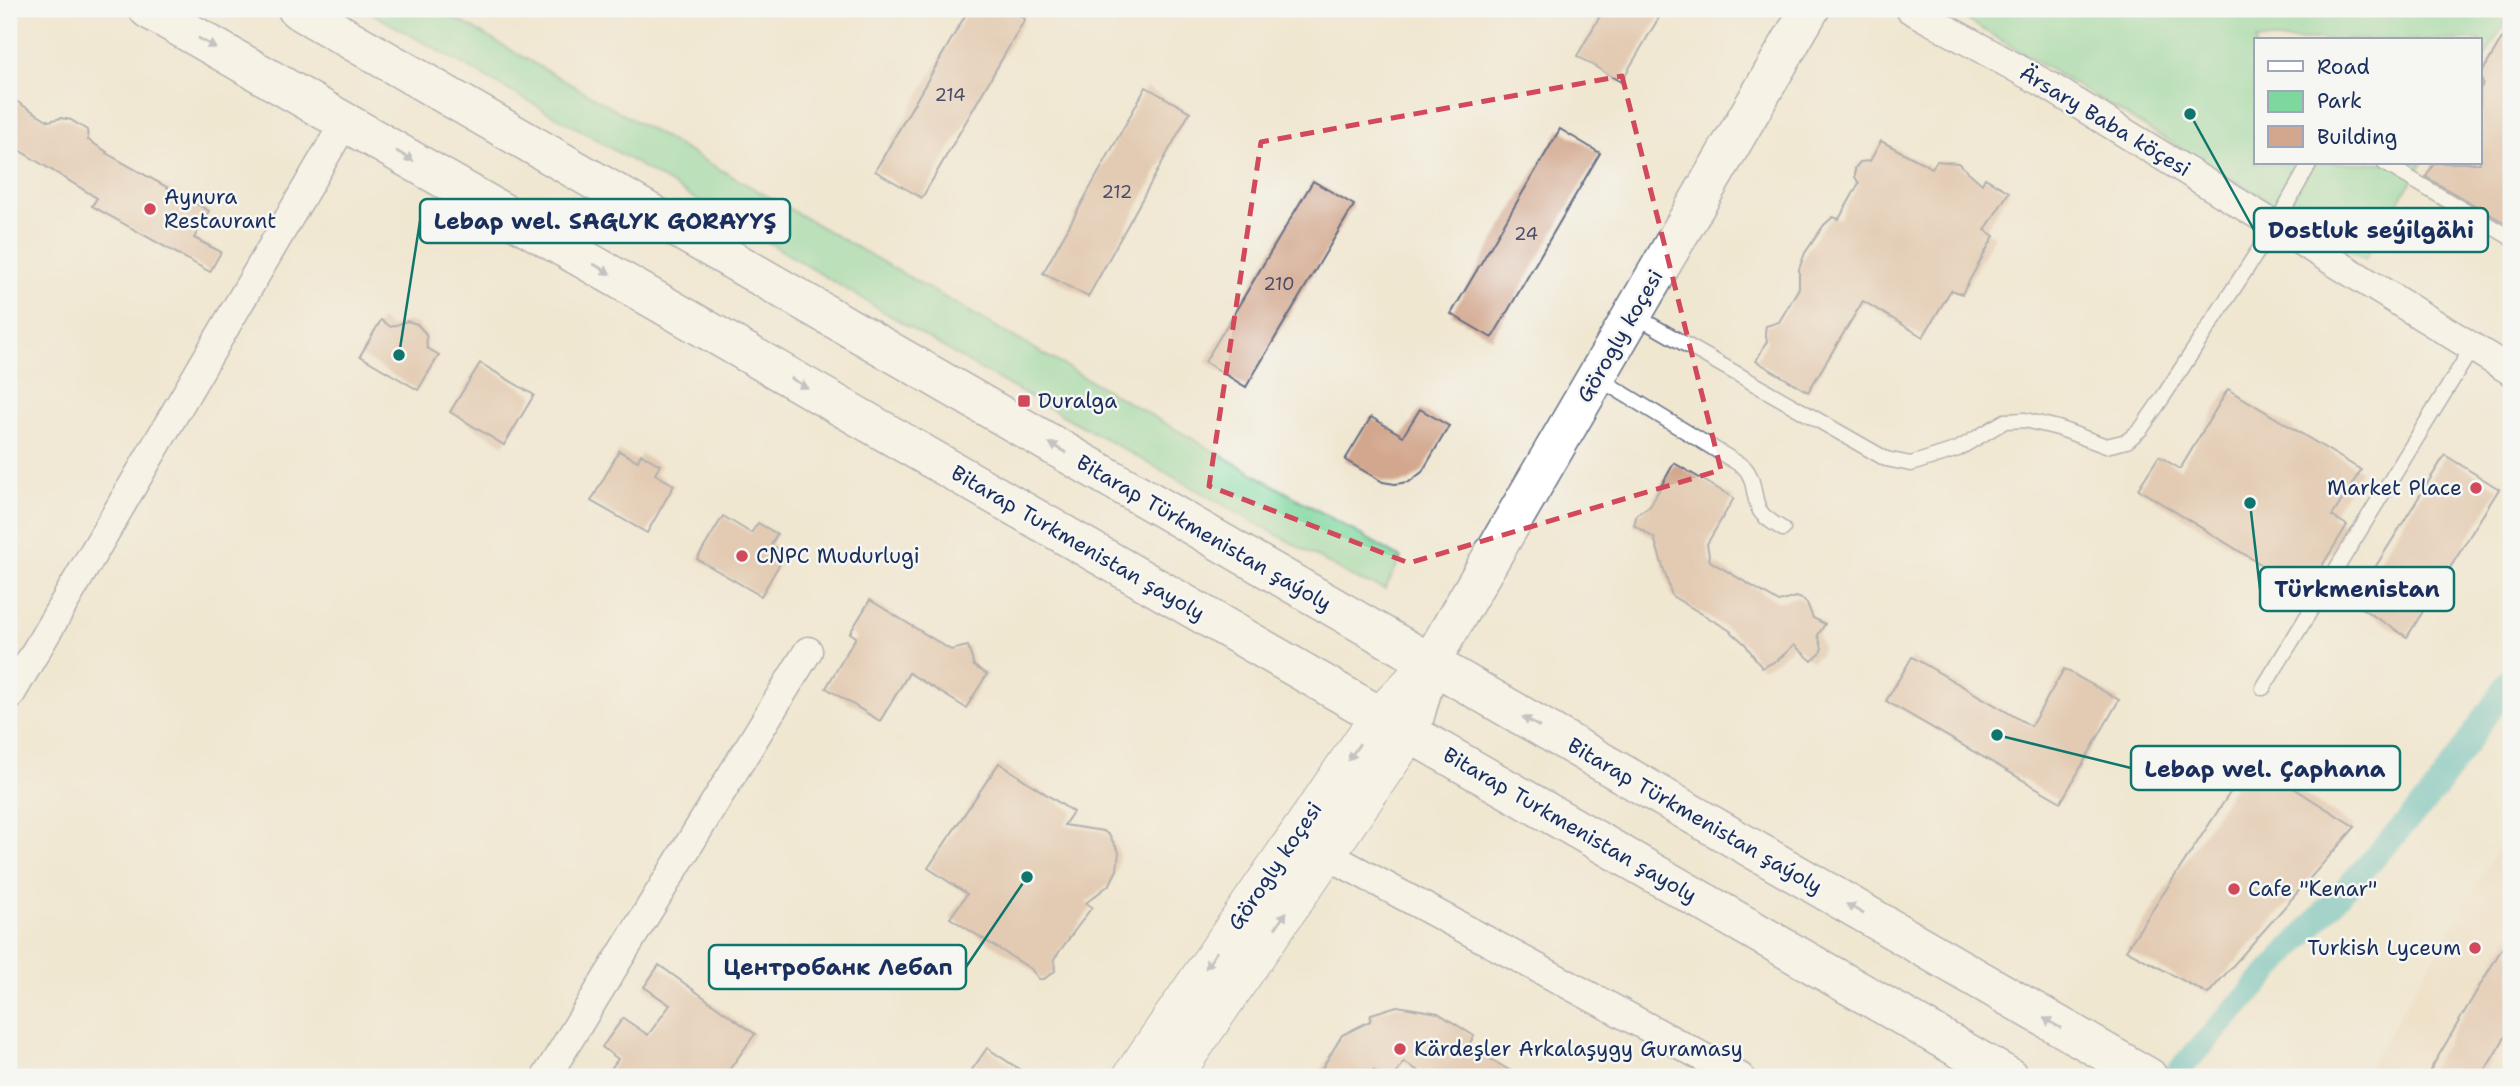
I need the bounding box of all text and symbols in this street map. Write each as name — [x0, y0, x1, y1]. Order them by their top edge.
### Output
one-way arrow — [198, 37, 217, 49]
legend — [2254, 38, 2482, 164]
text: Road — [2317, 53, 2370, 81]
street label: Ärsary Baba köçesi — [2014, 59, 2196, 183]
house number: 214 — [934, 83, 966, 107]
text: Park — [2317, 87, 2362, 115]
text: Building — [2317, 123, 2397, 151]
one-way arrow — [395, 150, 414, 162]
house number: 212 — [1102, 180, 1132, 204]
place label: Aynura Restaurant — [164, 183, 276, 235]
callout: Lebap wel. SAGLYK GORAYYŞ — [420, 199, 790, 243]
marker: Aynura Restaurant — [142, 201, 158, 217]
text: Lebap wel. SAGLYK GORAYYŞ — [434, 206, 776, 236]
callout: Dostluk seýilgähi — [2254, 208, 2488, 252]
text: Dostluk seýilgähi — [2268, 215, 2474, 245]
house number: 24 — [1514, 222, 1538, 246]
one-way arrow — [592, 263, 611, 275]
street label: Görogly koçesi — [1571, 264, 1669, 408]
house number: 210 — [1263, 272, 1295, 296]
one-way arrow — [789, 376, 809, 388]
place label: Duralga — [1038, 387, 1117, 415]
marker: Duralga — [1016, 393, 1032, 409]
one-way arrow — [1049, 442, 1068, 454]
street label: Bitarap Türkmenistan şaýoly — [1071, 448, 1337, 618]
street label: Bitarap Turkmenistan şayoly — [946, 459, 1210, 627]
place label: Market Place — [2327, 474, 2462, 502]
marker: Market Place — [2468, 480, 2484, 496]
place label: CNPC Mudurlugi — [756, 542, 920, 570]
marker: CNPC Mudurlugi — [734, 548, 750, 564]
callout: Türkmenistan — [2260, 567, 2454, 611]
text: Türkmenistan — [2274, 574, 2440, 604]
one-way arrow — [1522, 715, 1541, 728]
street label: Bitarap Türkmenistan şaýoly — [1562, 731, 1828, 901]
street label: Bitarap Turkmenistan şayoly — [1438, 741, 1702, 909]
one-way arrow — [1347, 743, 1361, 761]
callout: Lebap wel. Çaphana — [2131, 746, 2400, 790]
text: Lebap wel. Çaphana — [2145, 754, 2386, 784]
street label: Görogly koçesi — [1222, 796, 1328, 936]
place label: Cafe "Kenar" — [2248, 875, 2377, 903]
marker: Cafe "Kenar" — [2226, 881, 2242, 897]
one-way arrow — [1846, 903, 1865, 915]
one-way arrow — [1274, 911, 1288, 929]
place label: Turkish Lyceum — [2307, 934, 2461, 962]
marker: Turkish Lyceum — [2467, 940, 2483, 956]
callout: Центробанк Лебап — [709, 945, 966, 989]
one-way arrow — [1205, 950, 1218, 969]
text: Центробанк Лебап — [723, 952, 953, 982]
one-way arrow — [2043, 1017, 2062, 1029]
place label: Kärdeşler Arkalaşygy Guramasy — [1414, 1035, 1743, 1063]
marker: Kärdeşler Arkalaşygy Guramasy — [1392, 1041, 1408, 1057]

